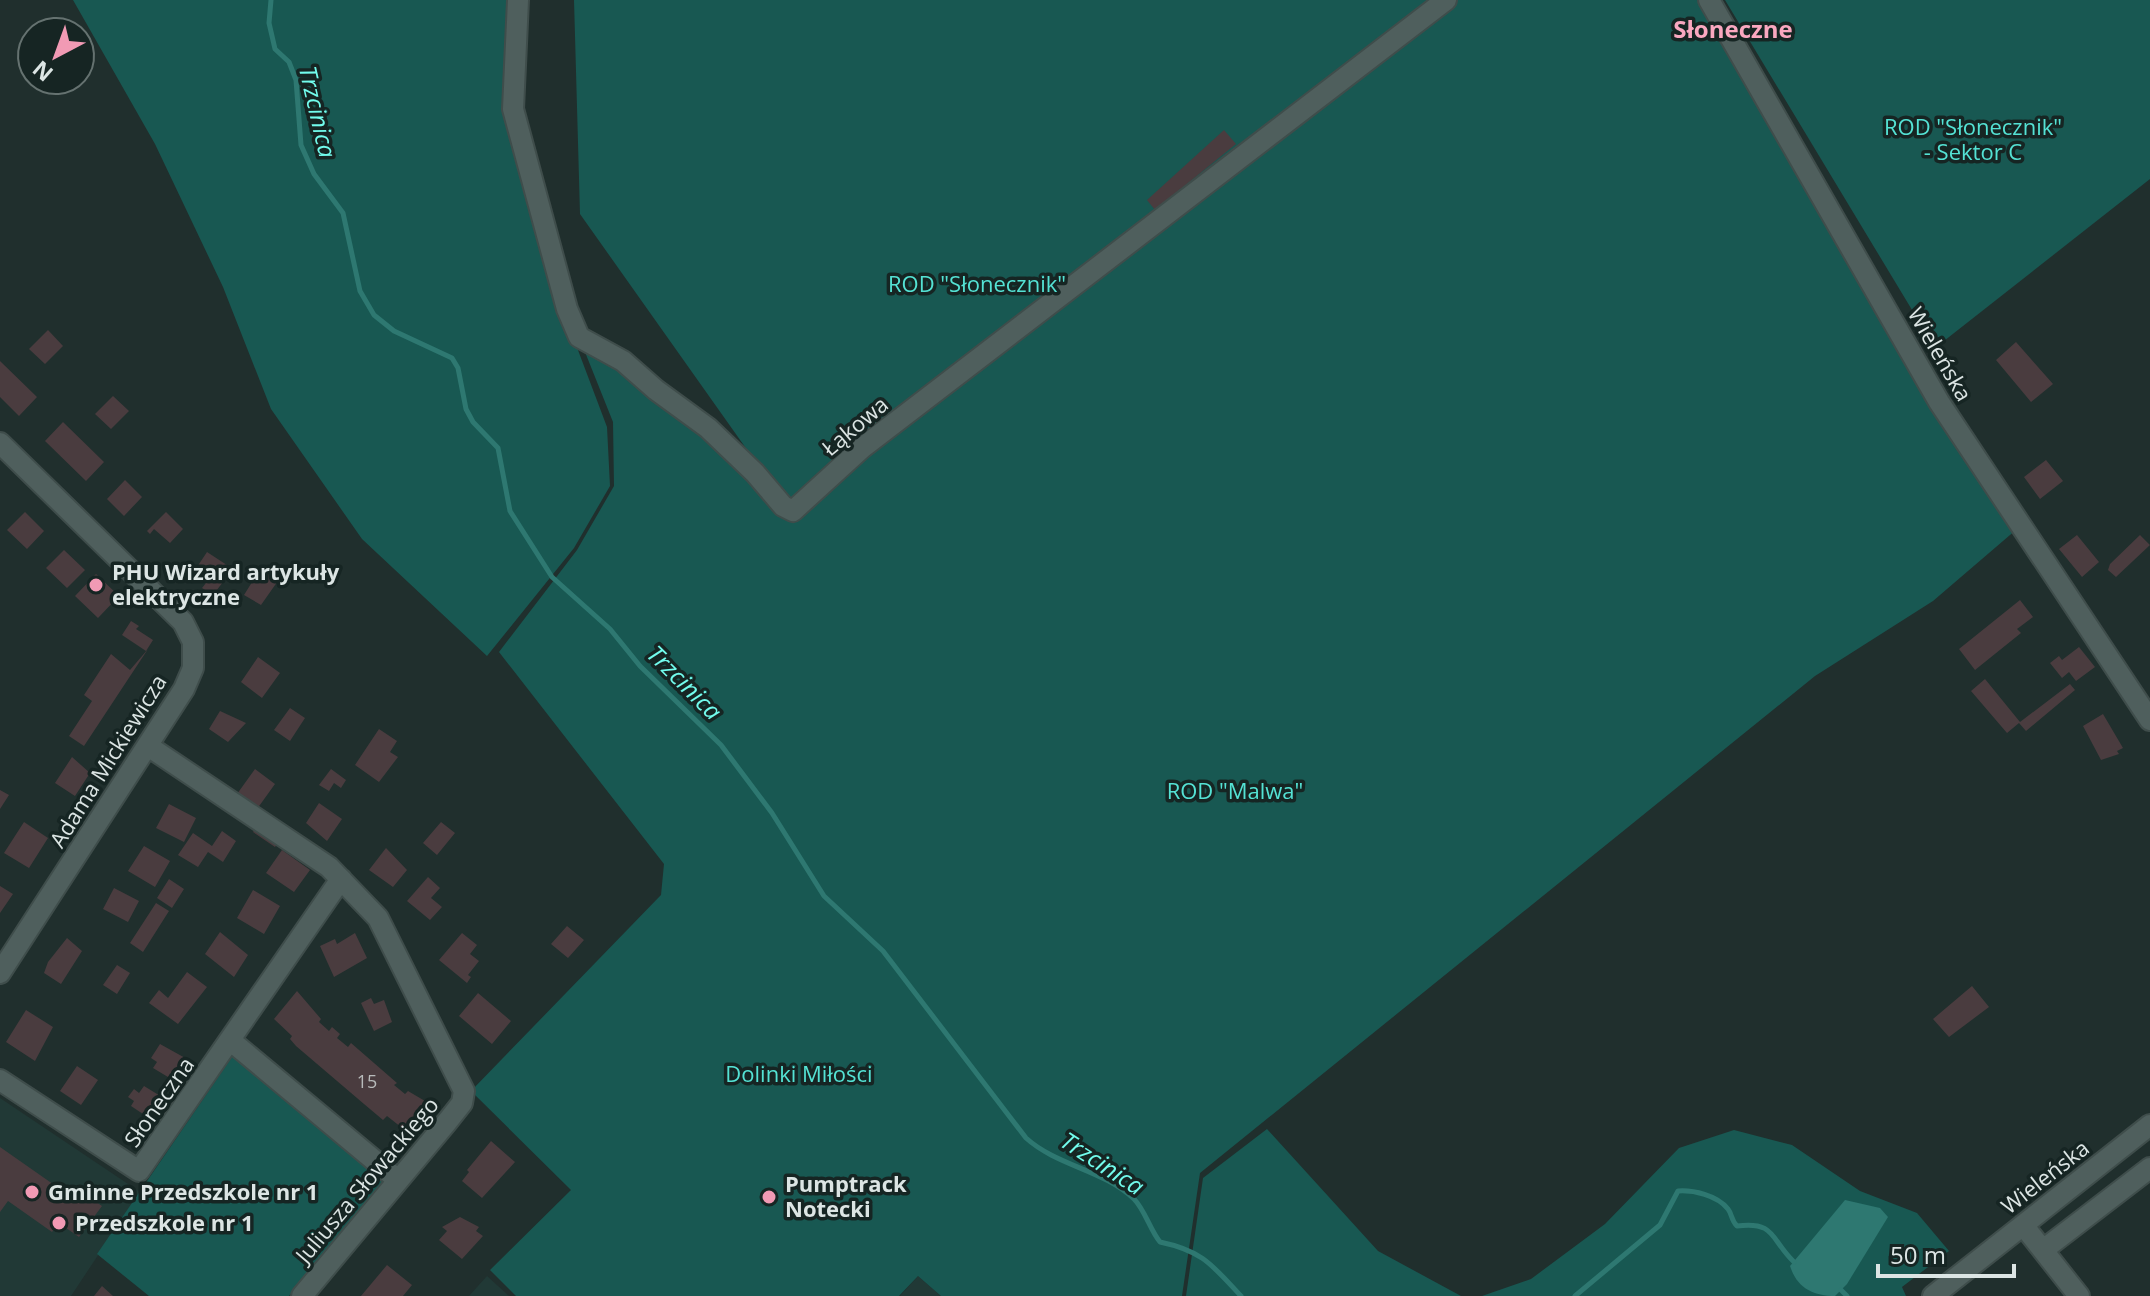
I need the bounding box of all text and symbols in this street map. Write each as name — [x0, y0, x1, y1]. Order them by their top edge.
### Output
district label: Słoneczne — [1673, 12, 1793, 45]
north arrow — [16, 16, 96, 96]
text: N — [26, 55, 59, 89]
water label: Trzcinica — [292, 62, 345, 161]
park label: ROD "Słonecznik" - Sektor C — [1884, 111, 2062, 166]
park label: ROD "Słonecznik" — [888, 268, 1066, 298]
street label: Wieleńska — [1902, 301, 1980, 406]
street label: Łąkowa — [815, 389, 894, 462]
place label: PHU Wizard artykuły elektryczne — [112, 556, 340, 611]
marker: PHU Wizard artykuły elektryczne — [87, 576, 105, 594]
water label: Trzcinica — [640, 637, 730, 727]
street label: Adama Mickiewicza — [42, 668, 173, 853]
park label: ROD "Malwa" — [1167, 775, 1303, 805]
street label: Słoneczna — [116, 1051, 200, 1152]
park label: Dolinki Miłości — [725, 1058, 873, 1088]
house number: 15 — [357, 1069, 377, 1093]
street label: Juliusza Słowackiego — [287, 1090, 445, 1270]
water label: Trzcinica — [1055, 1123, 1151, 1202]
street label: Wieleńska — [1994, 1132, 2095, 1220]
place label: Pumptrack Notecki — [785, 1168, 907, 1223]
place label: Gminne Przedszkole nr 1 — [48, 1176, 318, 1206]
marker: Gminne Przedszkole nr 1 — [23, 1183, 41, 1201]
marker: Pumptrack Notecki — [760, 1188, 778, 1206]
place label: Przedszkole nr 1 — [75, 1207, 254, 1237]
marker: Przedszkole nr 1 — [50, 1214, 68, 1232]
scale bar — [1878, 1228, 2014, 1278]
text: 50 m — [1890, 1238, 1946, 1271]

